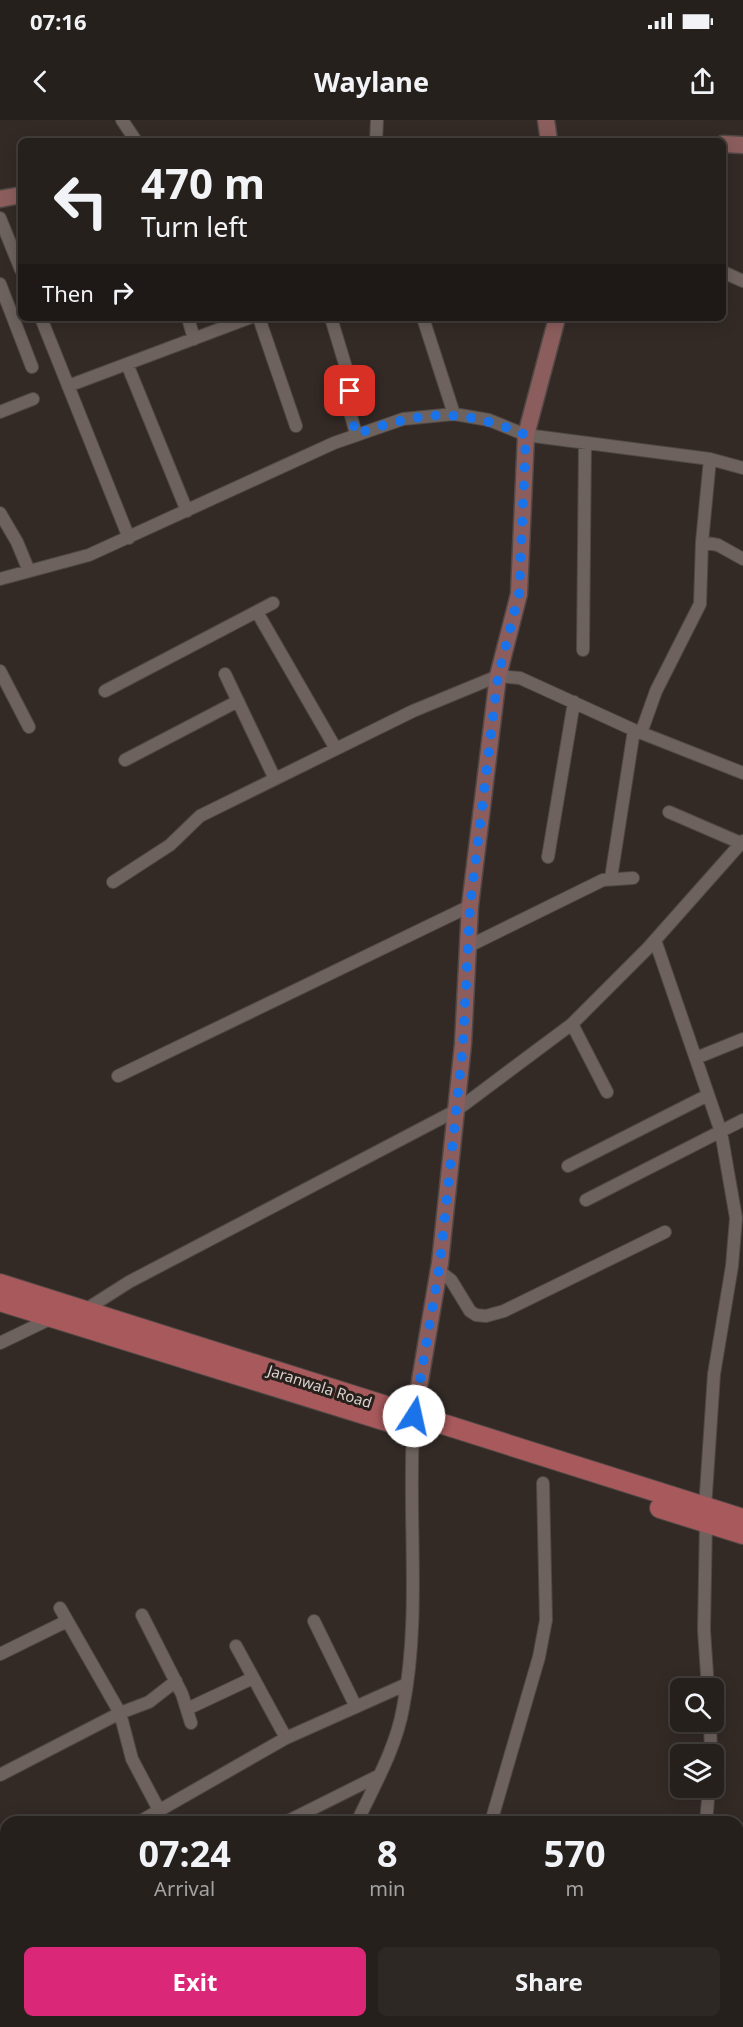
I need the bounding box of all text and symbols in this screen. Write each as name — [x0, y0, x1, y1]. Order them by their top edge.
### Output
text: 07:16 — [30, 6, 87, 36]
text: Waylane — [314, 63, 429, 100]
icon: back — [24, 65, 57, 98]
icon: share — [686, 65, 719, 98]
text: 470 m — [141, 154, 265, 211]
icon: left — [42, 162, 120, 240]
text: Turn left — [141, 208, 247, 245]
icon: right — [106, 276, 139, 309]
text: Then — [42, 278, 94, 308]
pin — [324, 365, 375, 416]
icon: arrive — [333, 374, 366, 407]
street label: Jaranwala Road — [263, 1359, 375, 1412]
position arrow — [382, 1384, 446, 1448]
map controls — [670, 1678, 724, 1798]
button: search — [670, 1678, 724, 1732]
button: layers — [670, 1744, 724, 1798]
text: 07:24 — [138, 1829, 231, 1878]
text: 8 — [377, 1829, 398, 1878]
text: 570 — [544, 1829, 606, 1878]
text: Arrival — [154, 1875, 215, 1902]
text: min — [369, 1875, 405, 1902]
text: m — [565, 1875, 584, 1902]
button: Exit — [24, 1947, 366, 2016]
button: Share — [378, 1947, 720, 2016]

